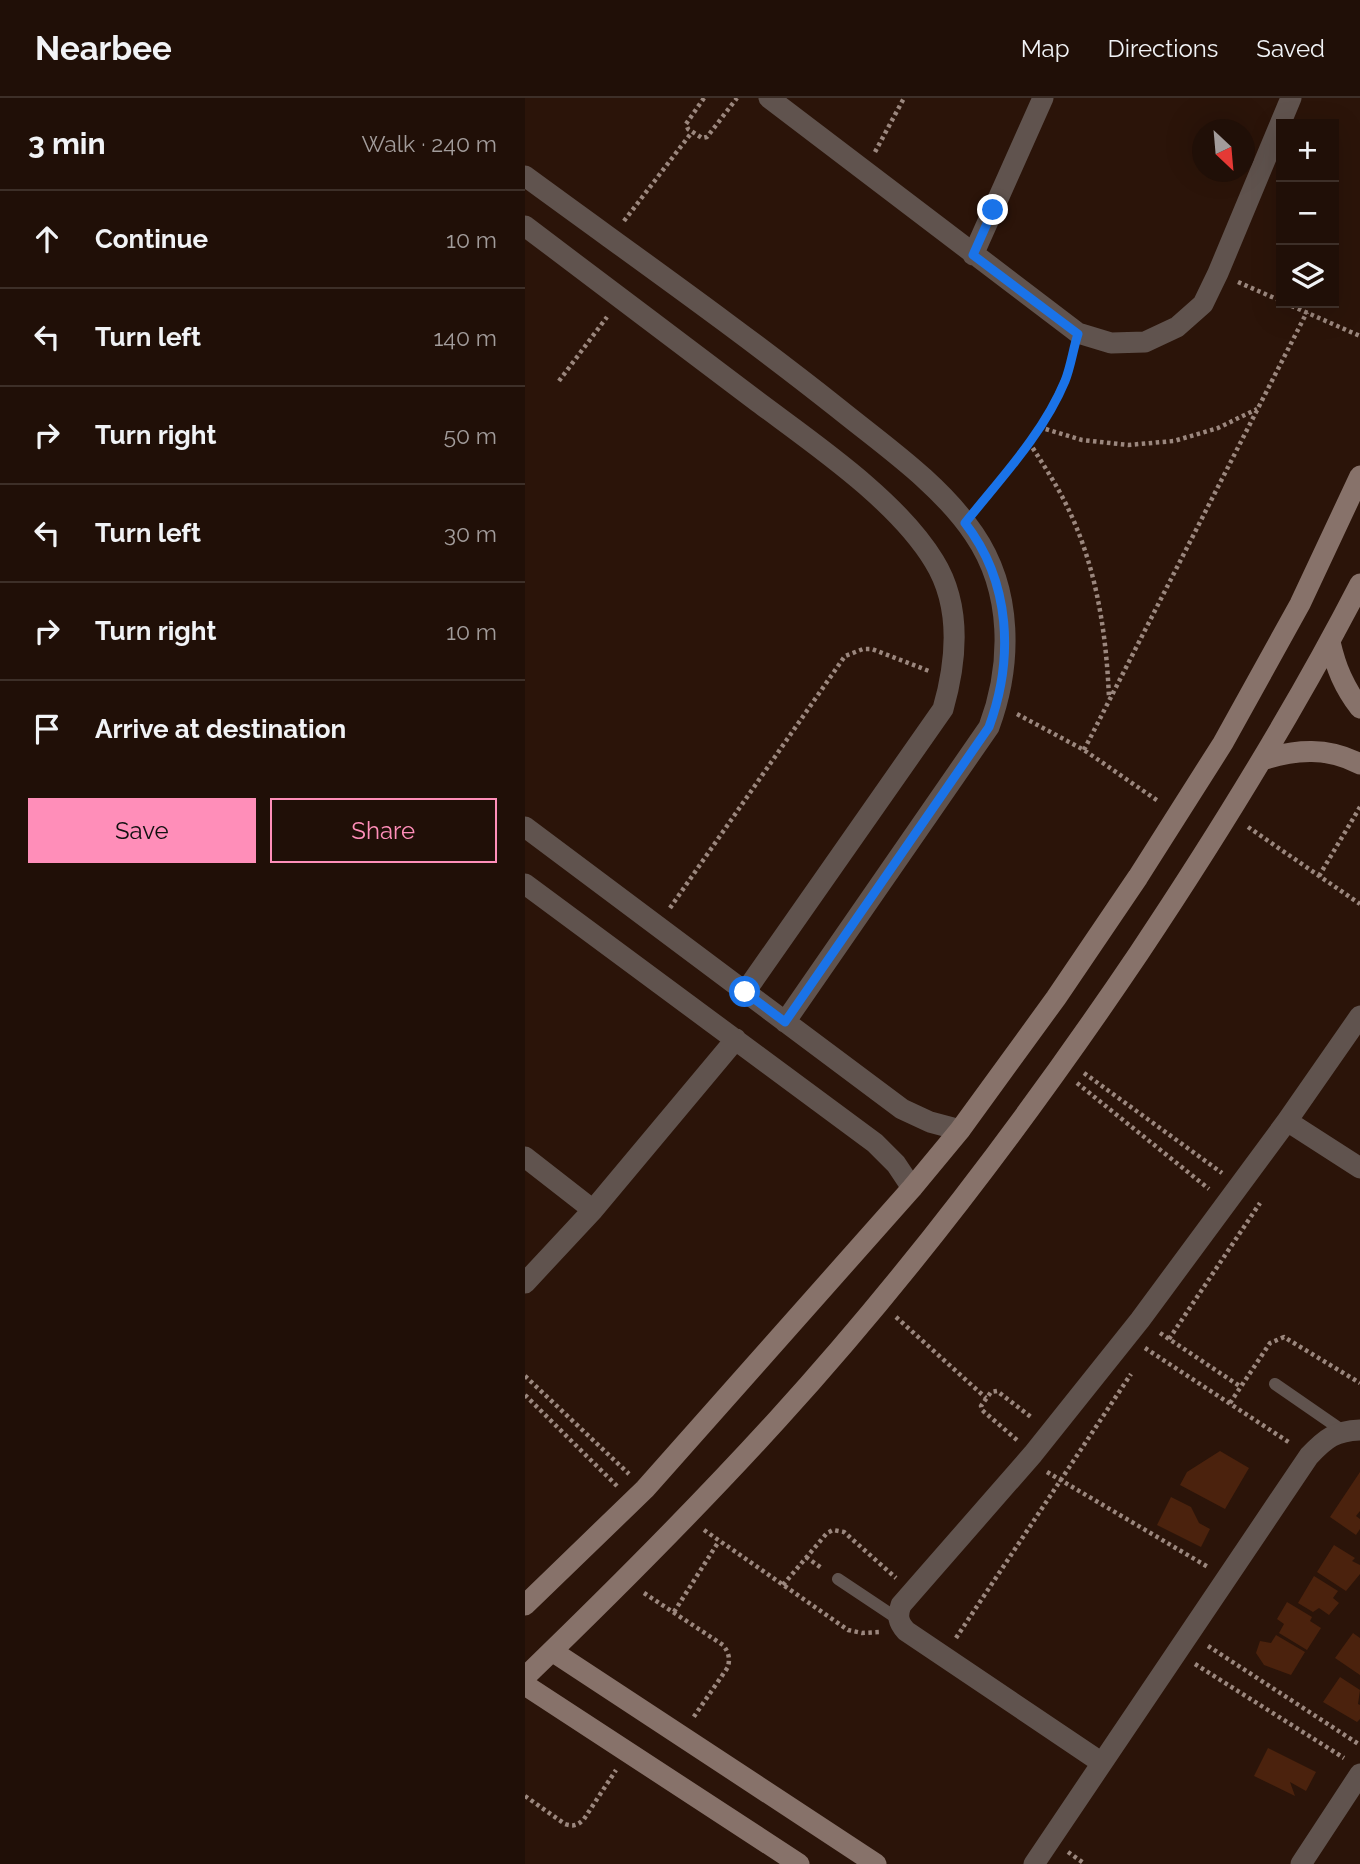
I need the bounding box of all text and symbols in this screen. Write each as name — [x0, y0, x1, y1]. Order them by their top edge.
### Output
text: Nearbee — [35, 29, 172, 68]
text: Map — [1021, 34, 1070, 63]
text: Directions — [1108, 34, 1218, 63]
text: Saved — [1256, 34, 1325, 63]
north arrow — [1192, 119, 1255, 182]
map controls — [1276, 119, 1339, 308]
button: + — [1276, 119, 1339, 182]
text: 3 min — [28, 126, 106, 161]
text: Walk · 240 m — [361, 130, 497, 157]
button: − — [1276, 182, 1339, 245]
route end — [977, 194, 1008, 225]
icon: ahead — [28, 220, 66, 258]
text: Continue — [95, 224, 208, 254]
text: 10 m — [446, 226, 497, 253]
button: layers — [1276, 245, 1339, 308]
icon: left — [28, 318, 66, 356]
text: Turn left — [95, 322, 201, 352]
text: 140 m — [434, 324, 497, 351]
icon: right — [28, 416, 66, 454]
text: Turn right — [95, 420, 216, 450]
text: 50 m — [443, 422, 497, 449]
icon: left — [28, 514, 66, 552]
text: Turn left — [95, 518, 201, 548]
text: 30 m — [444, 520, 497, 547]
icon: right — [28, 612, 66, 650]
text: Turn right — [95, 616, 216, 646]
text: 10 m — [446, 618, 497, 645]
icon: arrive — [28, 710, 66, 748]
text: Arrive at destination — [95, 714, 346, 744]
button: Save — [28, 798, 256, 863]
button: Share — [270, 798, 497, 863]
route start — [729, 976, 760, 1007]

